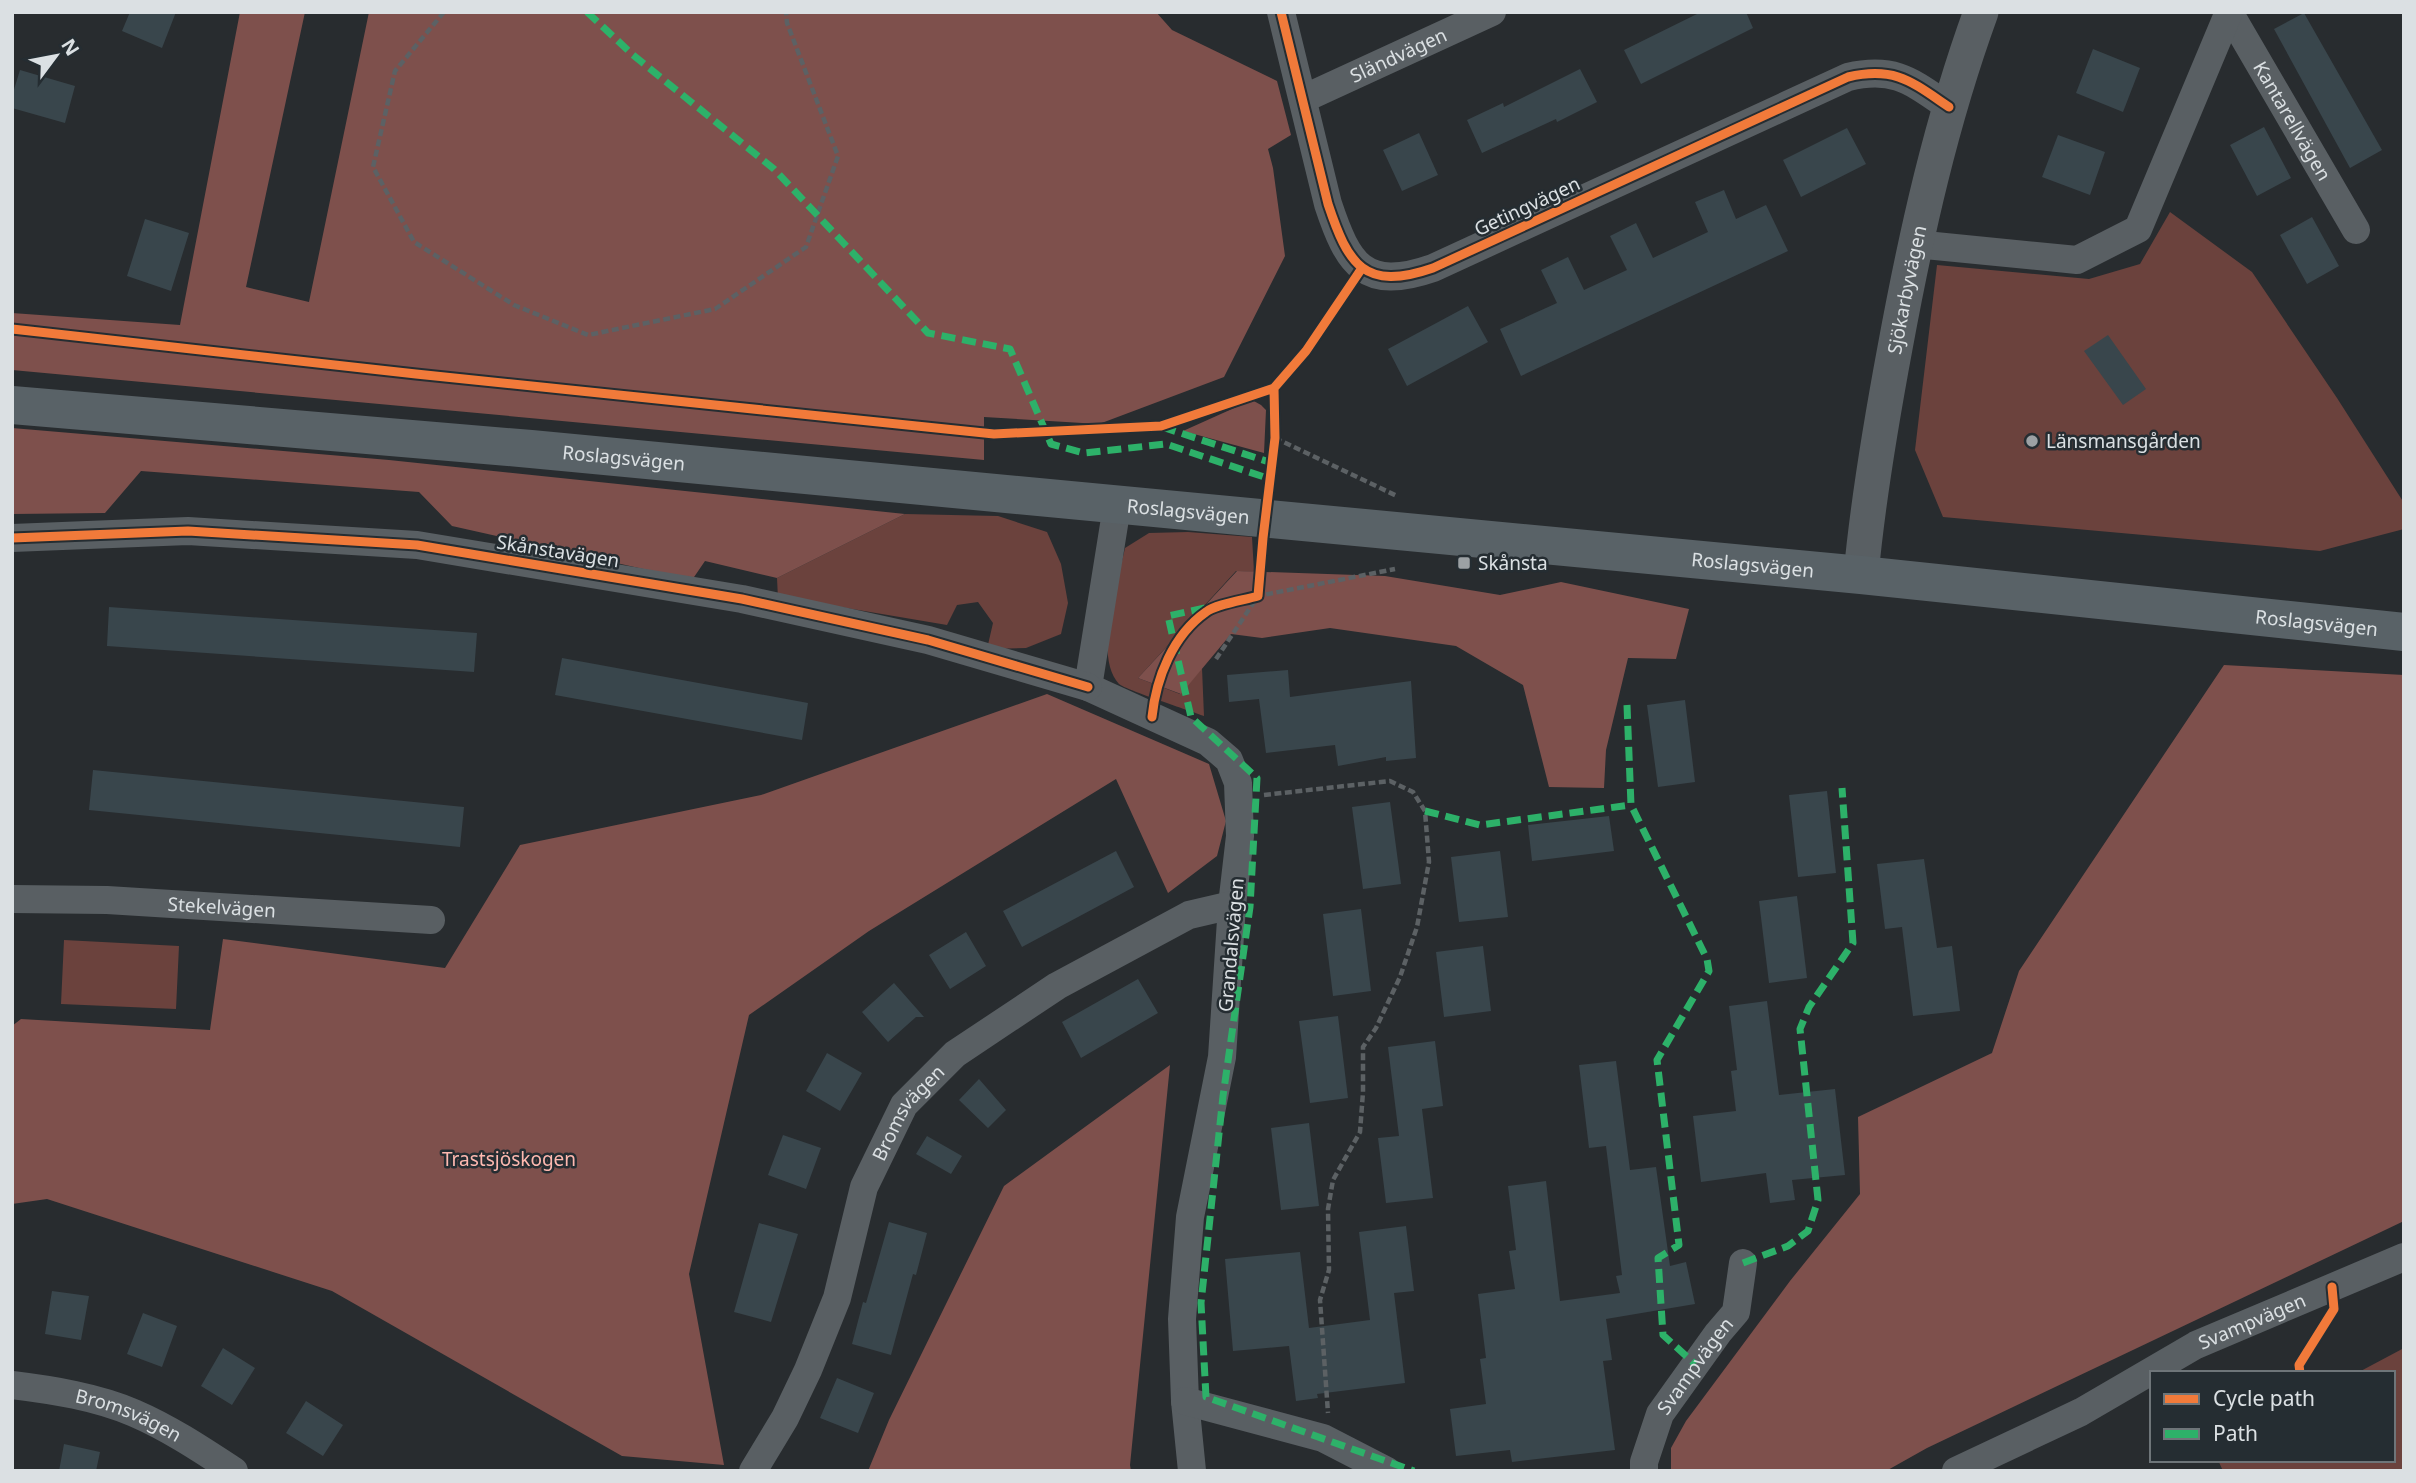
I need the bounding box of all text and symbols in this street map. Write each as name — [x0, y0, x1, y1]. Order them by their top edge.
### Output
north arrow — [21, 21, 91, 91]
street label: Sländvägen — [1346, 22, 1451, 89]
text: N — [55, 34, 86, 60]
street label: Kantarellvägen — [2247, 56, 2337, 185]
street label: Getingvägen — [1470, 170, 1584, 242]
street label: Sjökarbyvägen — [1881, 223, 1932, 356]
place label: Länsmansgården — [2046, 428, 2201, 454]
marker: Länsmansgården — [2024, 433, 2040, 449]
street label: Roslagsvägen — [561, 439, 686, 477]
street label: Roslagsvägen — [1126, 493, 1251, 530]
street label: Skånstavägen — [495, 528, 621, 574]
street label: Roslagsvägen — [1690, 546, 1815, 583]
place label: Skånsta — [1478, 550, 1548, 576]
marker: Skånsta — [1456, 555, 1472, 571]
street label: Roslagsvägen — [2254, 603, 2379, 642]
street label: Grandalsvägen — [1212, 877, 1250, 1013]
street label: Stekelvägen — [167, 891, 277, 923]
street label: Bromsvägen — [866, 1059, 950, 1165]
park label: Trastsjöskogen — [442, 1146, 576, 1172]
street label: Svampvägen — [2194, 1287, 2310, 1356]
street label: Svampvägen — [1651, 1312, 1739, 1420]
legend — [2150, 1371, 2395, 1462]
street label: Bromsvägen — [73, 1382, 186, 1448]
text: Cycle path — [2213, 1384, 2315, 1412]
text: Path — [2213, 1419, 2258, 1447]

